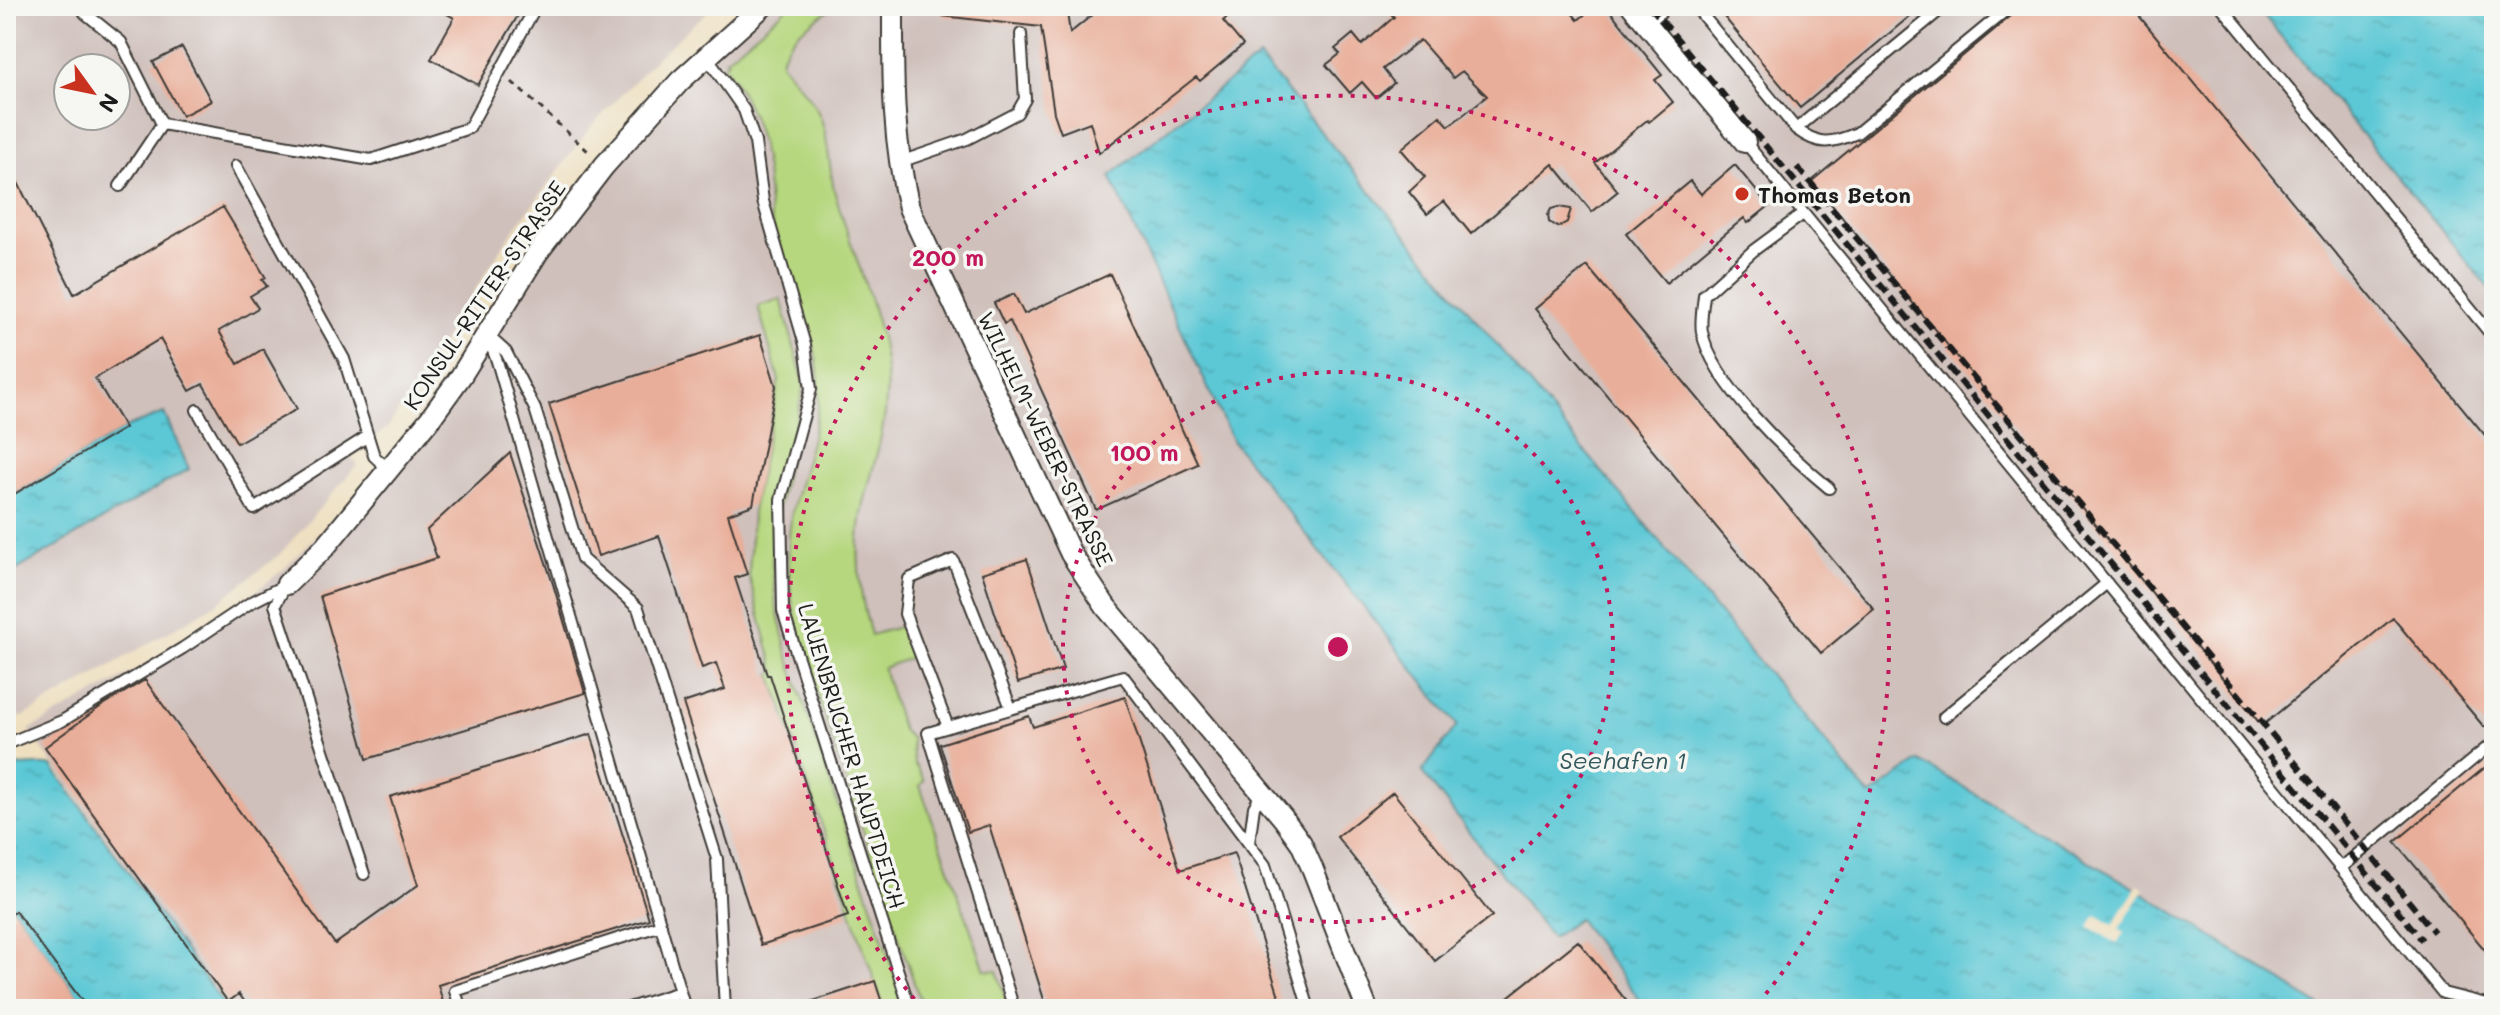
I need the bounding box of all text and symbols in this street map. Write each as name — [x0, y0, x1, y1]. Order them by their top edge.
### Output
north arrow — [52, 52, 132, 132]
text: N — [92, 88, 126, 118]
street label: KONSUL-RITTER-STRASSE — [396, 175, 572, 415]
place label: Thomas Beton — [1758, 180, 1911, 209]
marker: Thomas Beton — [1733, 185, 1751, 203]
text: 200 m — [912, 241, 984, 272]
street label: WILHELM-WEBER-STRASSE — [972, 307, 1120, 571]
text: 100 m — [1109, 436, 1179, 467]
street label: LAUENBRUCHER HAUPTDEICH — [792, 600, 912, 912]
centre of rings — [1324, 633, 1352, 661]
water label: Seehafen 1 — [1559, 744, 1687, 775]

